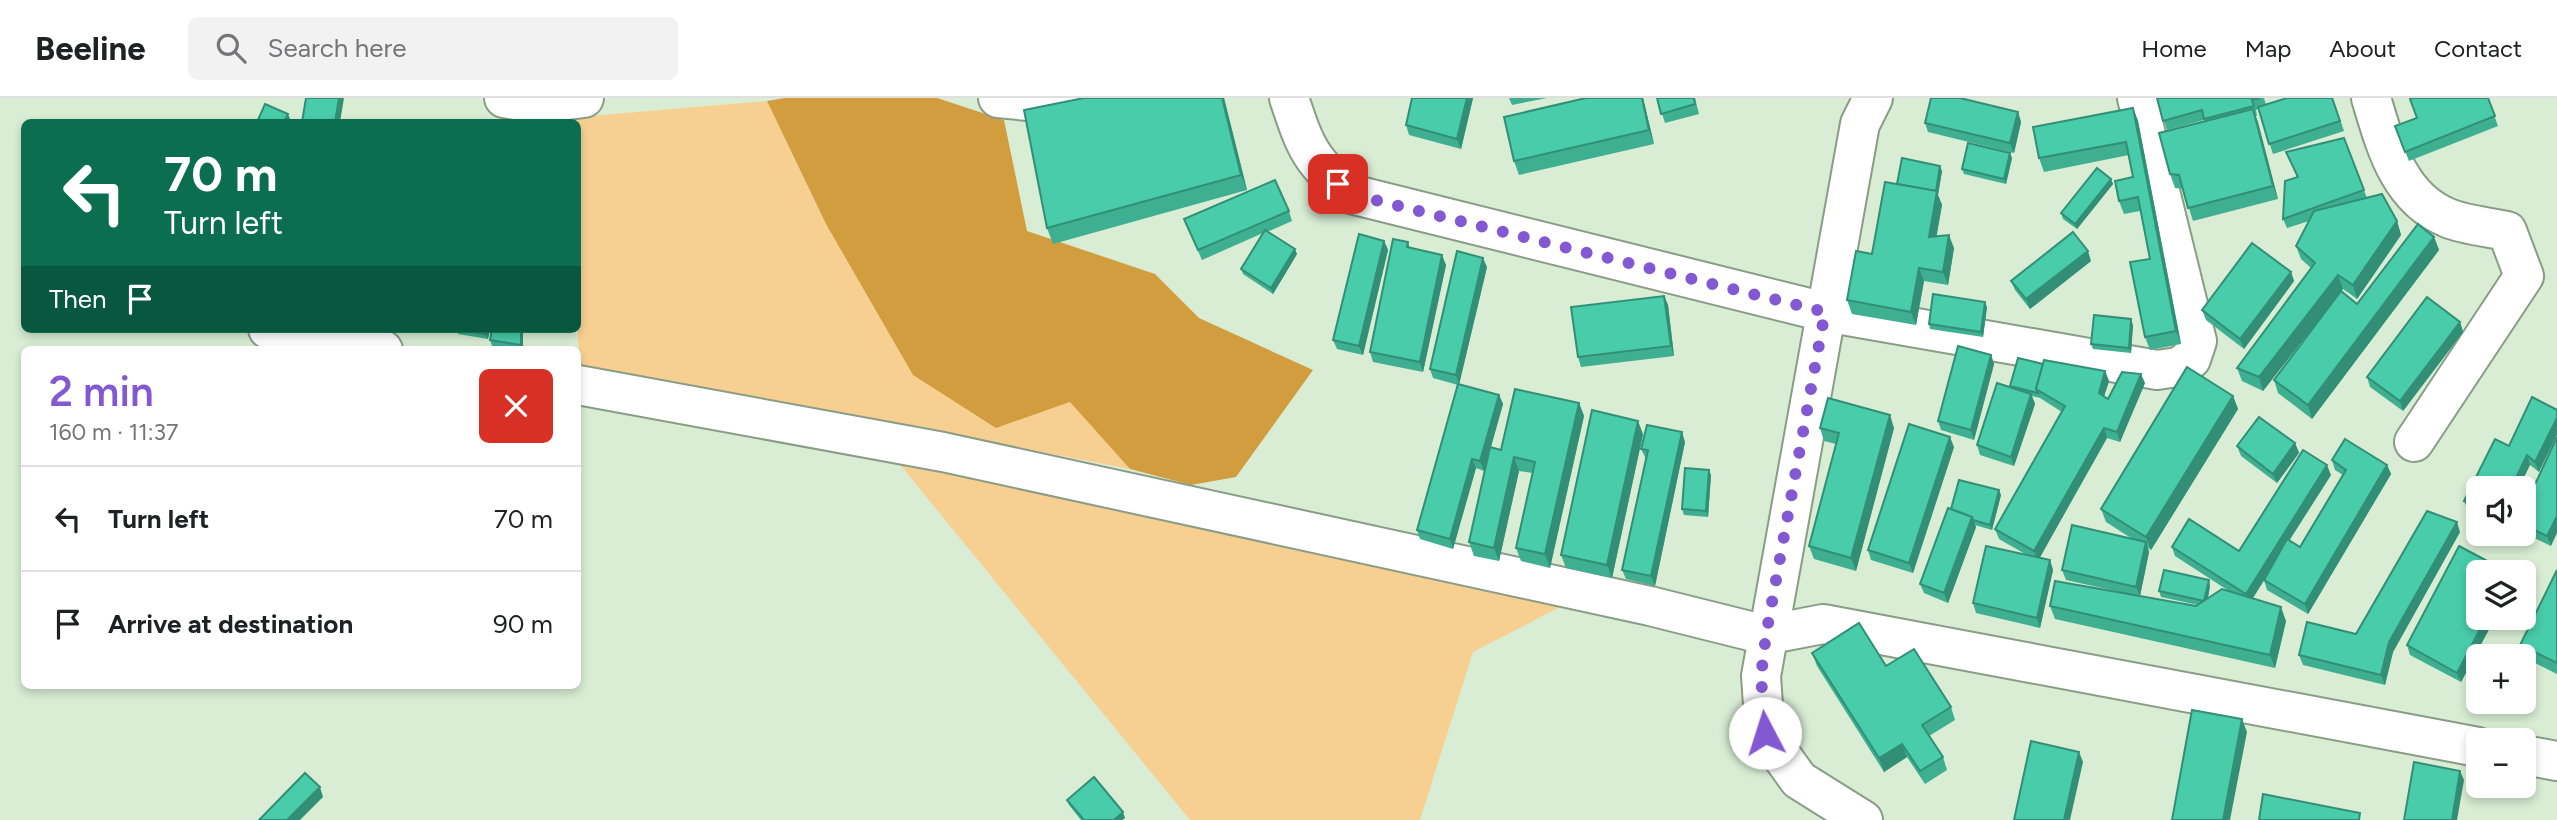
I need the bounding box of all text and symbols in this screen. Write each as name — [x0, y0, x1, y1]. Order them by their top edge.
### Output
search box — [188, 17, 678, 80]
text: Beeline — [35, 29, 146, 68]
icon: search — [212, 29, 250, 67]
text: Search here — [268, 32, 406, 64]
text: Home — [2141, 34, 2207, 63]
text: Map — [2245, 34, 2291, 63]
text: About — [2329, 34, 2396, 63]
text: Contact — [2434, 34, 2522, 63]
text: 70 m — [164, 144, 277, 203]
icon: left — [49, 147, 140, 238]
pin — [1308, 154, 1368, 214]
icon: arrive — [1319, 165, 1357, 203]
text: Turn left — [164, 204, 283, 242]
icon: arrive — [121, 280, 159, 318]
text: Then — [49, 283, 107, 315]
text: 2 min — [49, 366, 154, 417]
button: close — [479, 369, 553, 443]
text: 160 m · 11:37 — [49, 418, 178, 446]
map controls — [2466, 476, 2536, 798]
button: sound — [2466, 476, 2536, 546]
icon: left — [49, 500, 87, 538]
text: Turn left — [108, 503, 209, 535]
text: 70 m — [494, 503, 553, 535]
button: layers — [2466, 560, 2536, 630]
icon: arrive — [49, 605, 87, 643]
text: Arrive at destination — [108, 608, 353, 640]
text: 90 m — [493, 608, 553, 640]
button: + — [2466, 644, 2536, 714]
position arrow — [1728, 696, 1802, 770]
button: − — [2466, 728, 2536, 798]

